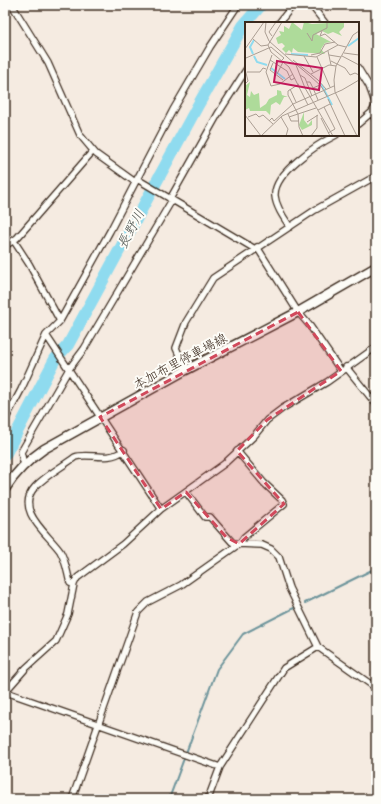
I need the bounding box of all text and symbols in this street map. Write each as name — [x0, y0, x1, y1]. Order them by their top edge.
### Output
inset map — [245, 22, 359, 136]
water label: 長野川 — [114, 206, 148, 252]
street label: 本加布里停車場線 — [131, 329, 230, 392]

